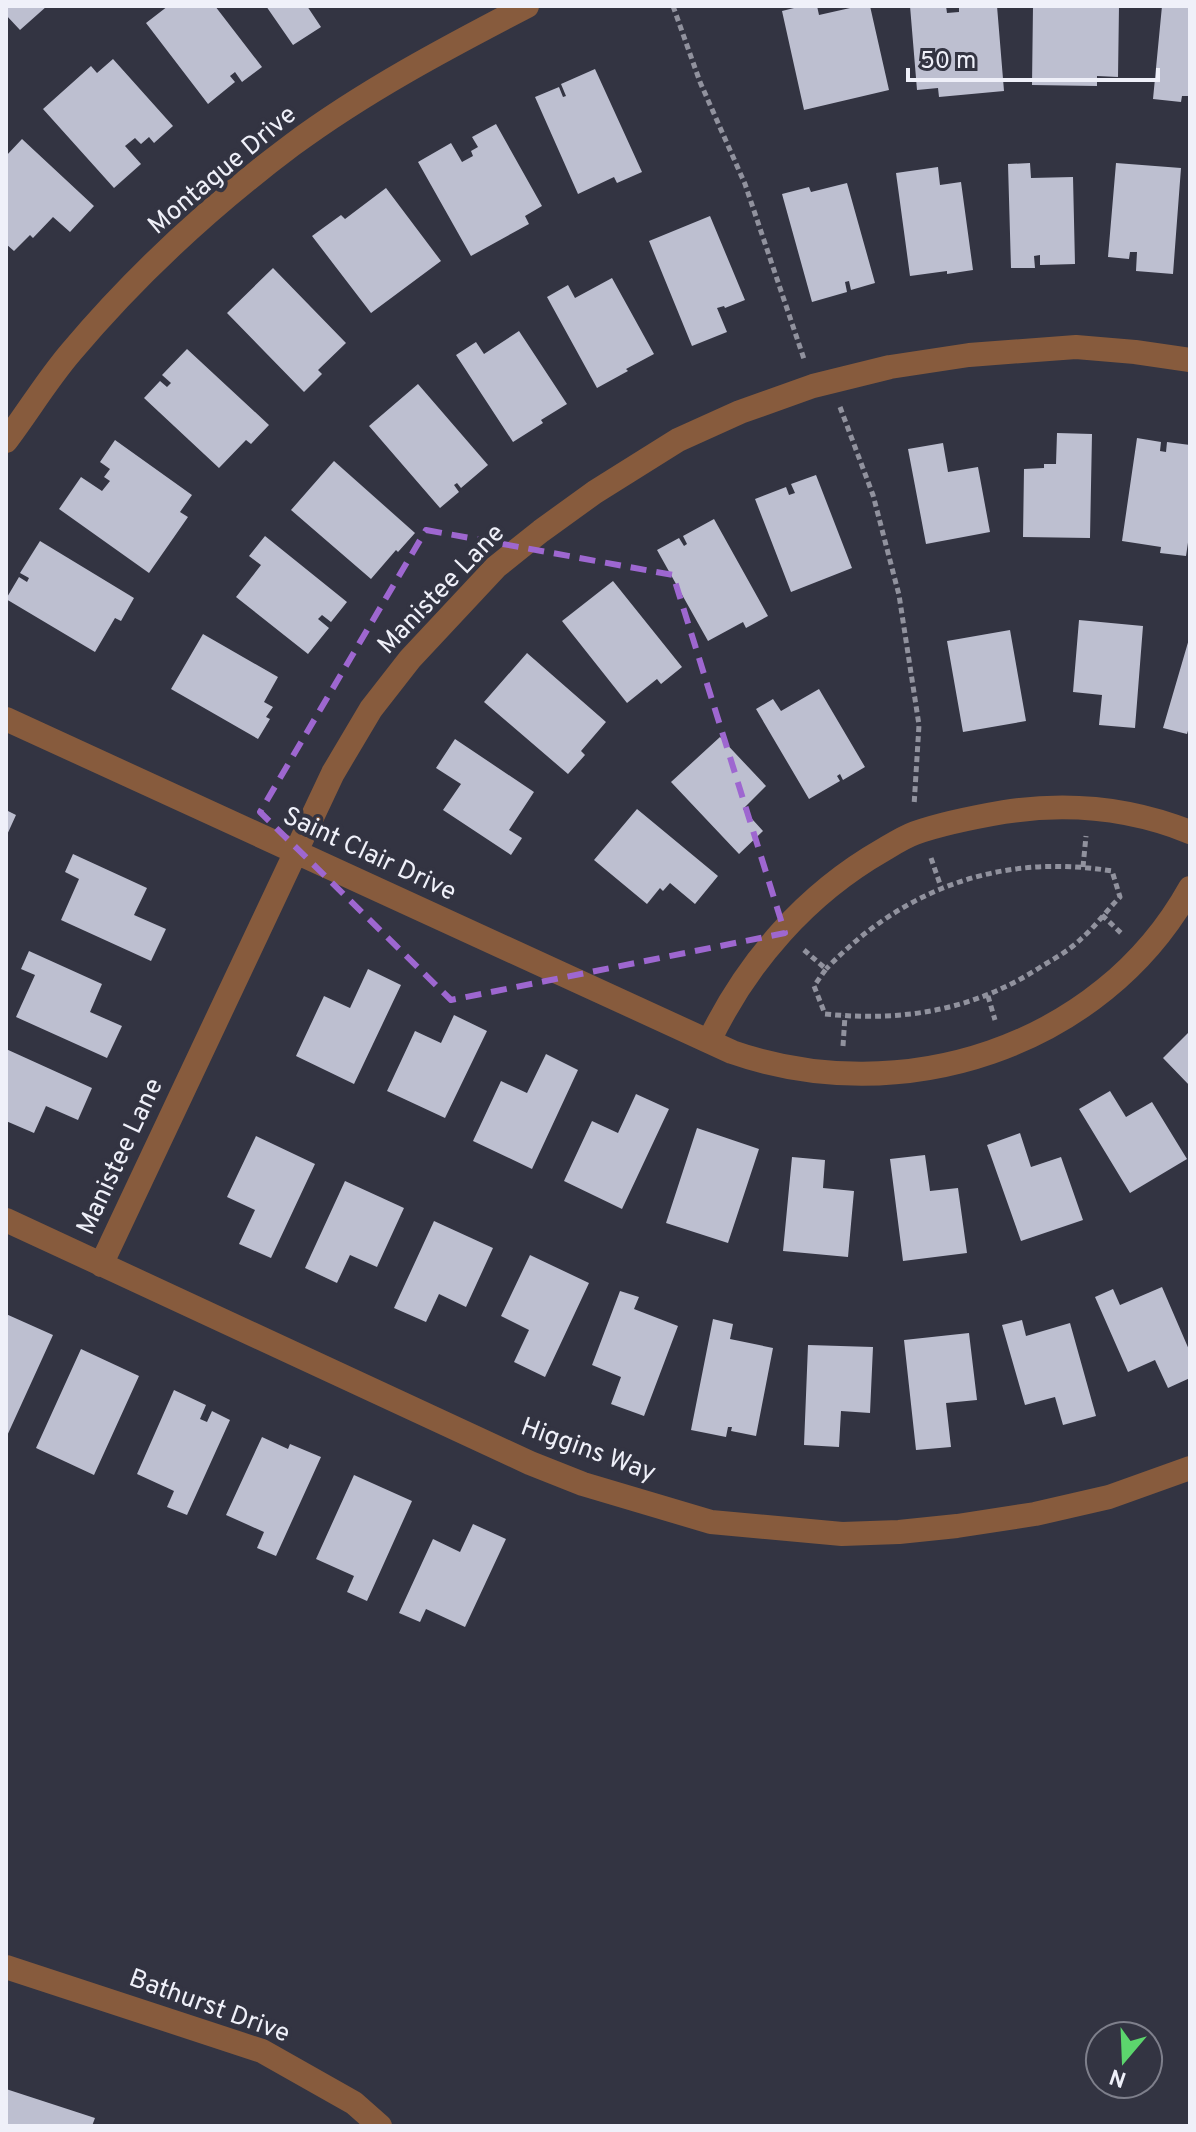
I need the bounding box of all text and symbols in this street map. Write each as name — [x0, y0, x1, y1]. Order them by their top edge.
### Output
scale bar — [908, 32, 1158, 82]
text: 50 m — [920, 47, 976, 77]
street label: Montague Drive — [142, 99, 304, 243]
street label: Manistee Lane — [371, 518, 513, 662]
street label: Saint Clair Drive — [277, 800, 461, 910]
street label: Manistee Lane — [70, 1073, 172, 1241]
street label: Higgins Way — [516, 1411, 660, 1491]
street label: Bathurst Drive — [124, 1963, 294, 2051]
north arrow — [1084, 2020, 1164, 2100]
text: N — [1106, 2061, 1130, 2092]

